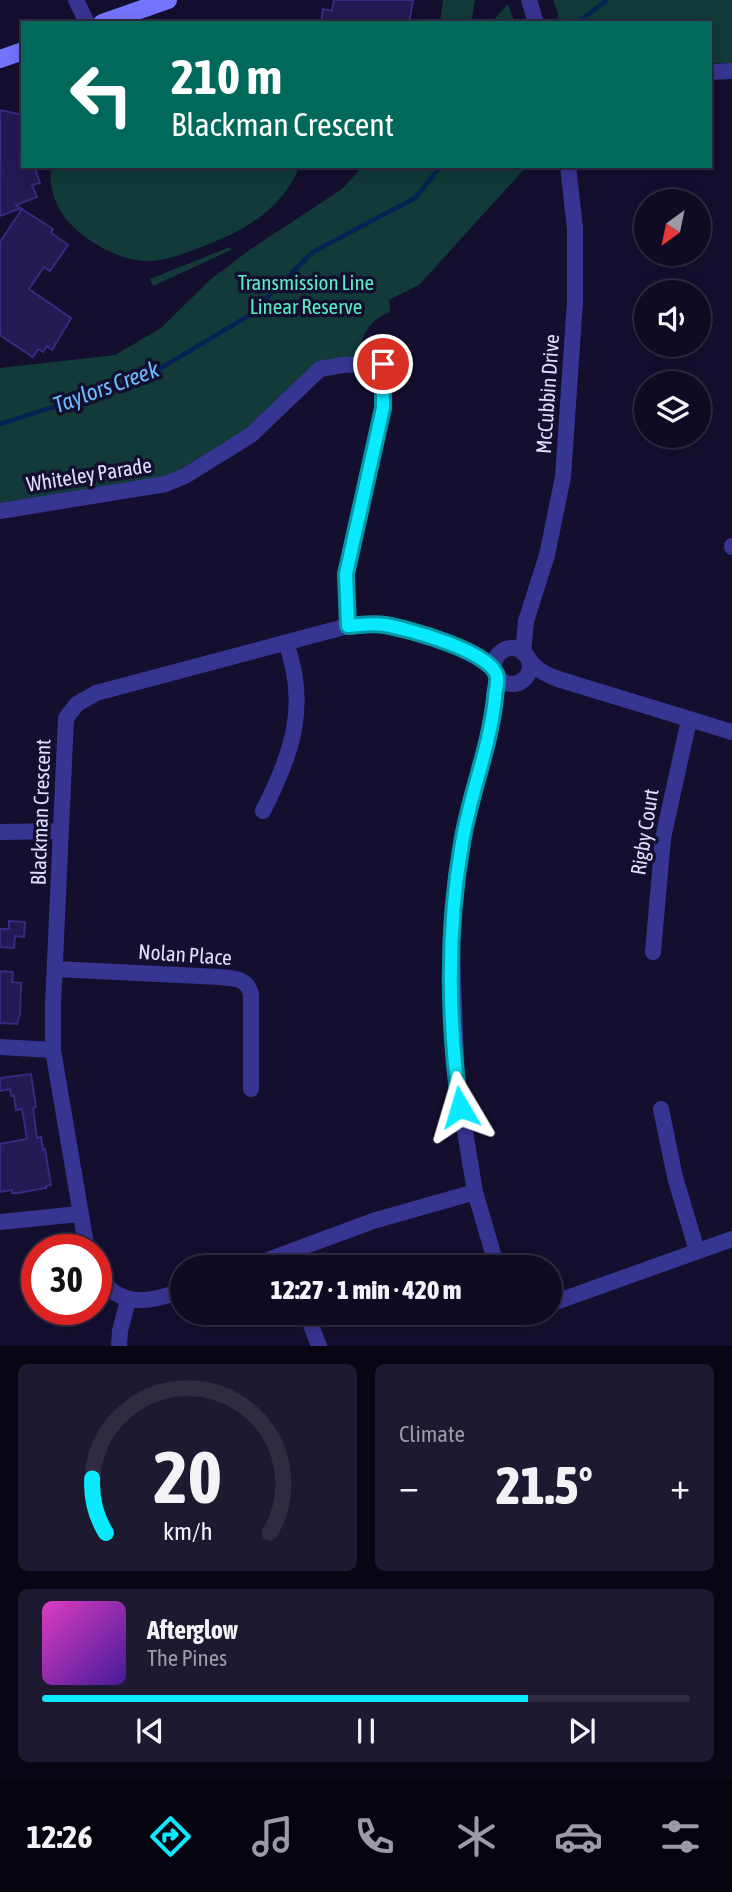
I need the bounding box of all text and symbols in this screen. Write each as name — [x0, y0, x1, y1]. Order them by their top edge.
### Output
text: 210 m — [171, 48, 282, 104]
icon: left — [56, 49, 147, 140]
text: Blackman Crescent — [171, 106, 394, 143]
north arrow — [634, 189, 710, 266]
map controls — [634, 189, 711, 448]
park label: Transmission Line Linear Reserve — [238, 270, 374, 318]
button: sound — [634, 280, 711, 357]
street label: McCubbin Drive — [531, 333, 563, 455]
pin — [353, 334, 413, 394]
icon: arrive — [364, 345, 402, 383]
water label: Taylors Creek — [50, 356, 163, 418]
button: layers — [634, 371, 711, 448]
street label: Whiteley Parade — [25, 452, 153, 496]
street label: Blackman Crescent — [25, 738, 55, 886]
street label: Rigby Court — [625, 787, 663, 877]
street label: Nolan Place — [138, 939, 233, 969]
position arrow — [423, 1070, 497, 1144]
speed limit sign: 30 — [21, 1234, 112, 1325]
text: 12:27 · 1 min · 420 m — [271, 1275, 461, 1305]
text: Climate — [399, 1421, 465, 1447]
text: 20 — [153, 1436, 222, 1519]
text: 21.5° — [496, 1455, 593, 1515]
text: − — [399, 1464, 419, 1507]
text: + — [670, 1464, 690, 1507]
text: km/h — [163, 1517, 212, 1545]
text: Afterglow — [147, 1615, 238, 1645]
text: The Pines — [147, 1645, 227, 1671]
icon: previous — [131, 1712, 169, 1750]
icon: pause — [347, 1712, 385, 1750]
icon: next — [563, 1712, 601, 1750]
icon: directions — [146, 1812, 195, 1861]
icon: music — [248, 1812, 297, 1861]
icon: phone — [350, 1812, 399, 1861]
icon: climate — [452, 1812, 501, 1861]
icon: car — [554, 1812, 603, 1861]
icon: filters — [656, 1812, 705, 1861]
text: 12:26 — [27, 1818, 92, 1855]

